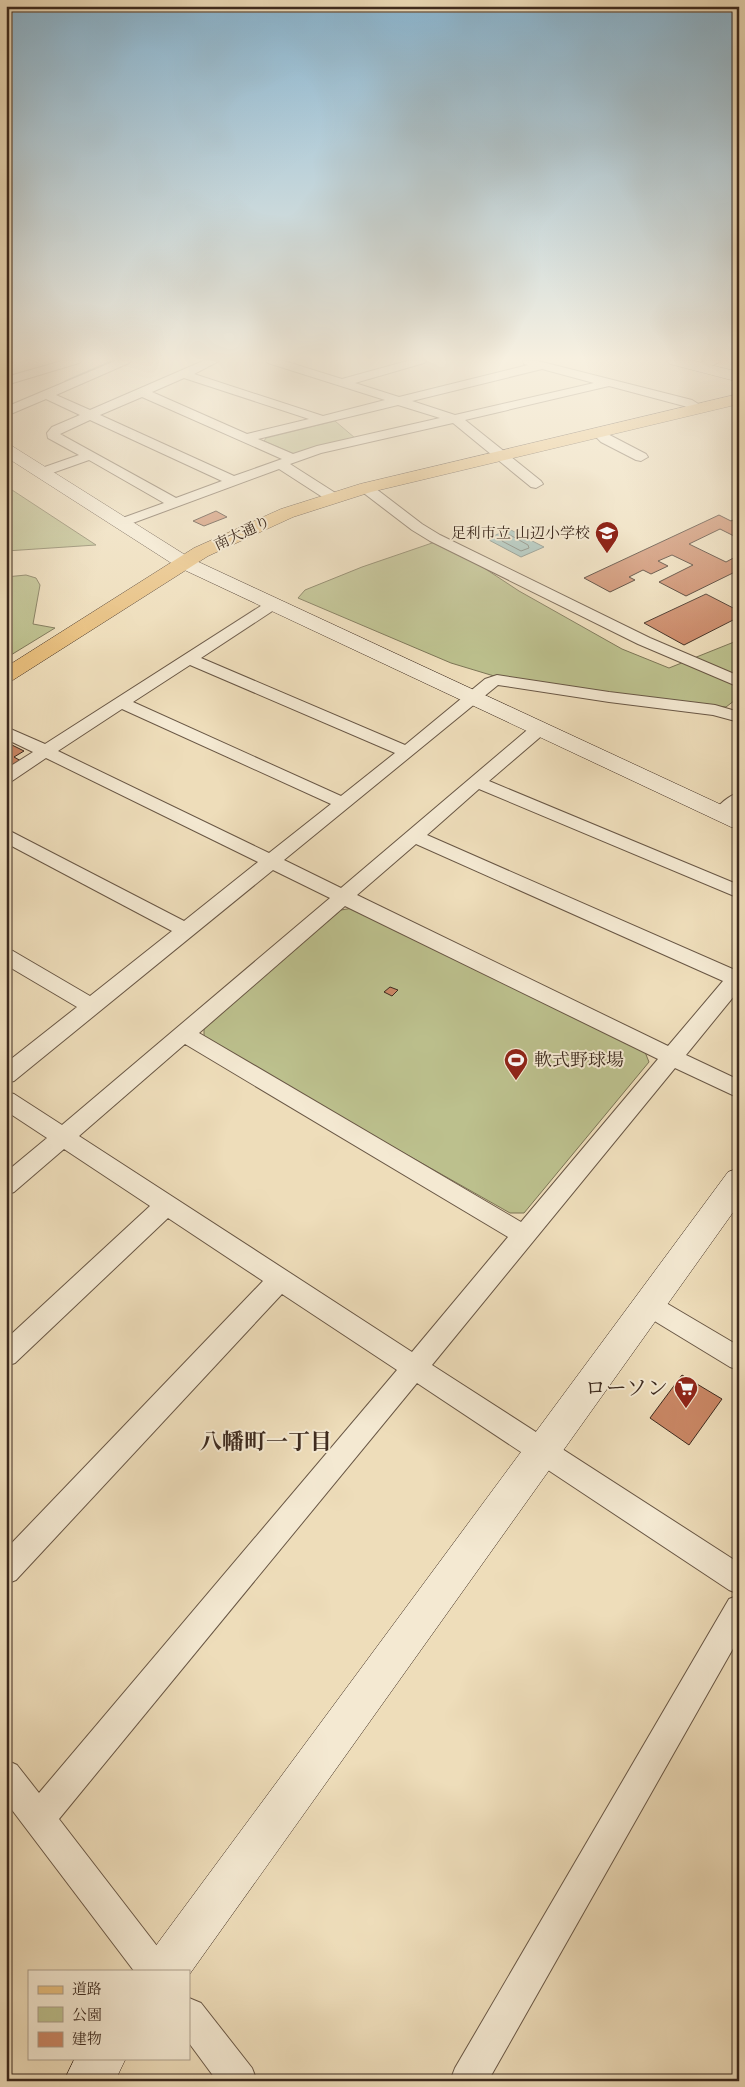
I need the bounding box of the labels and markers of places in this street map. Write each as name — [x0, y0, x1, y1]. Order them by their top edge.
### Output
school or university icon: 足利市立 山辺小学校 — [594, 520, 620, 554]
place label: 足利市立 山辺小学校 — [451, 523, 590, 543]
sports icon: 軟式野球場 — [503, 1047, 529, 1081]
place label: 軟式野球場 — [534, 1048, 624, 1073]
place label: ローソン — [585, 1374, 668, 1403]
supermarket icon: ローソン — [673, 1375, 699, 1409]

